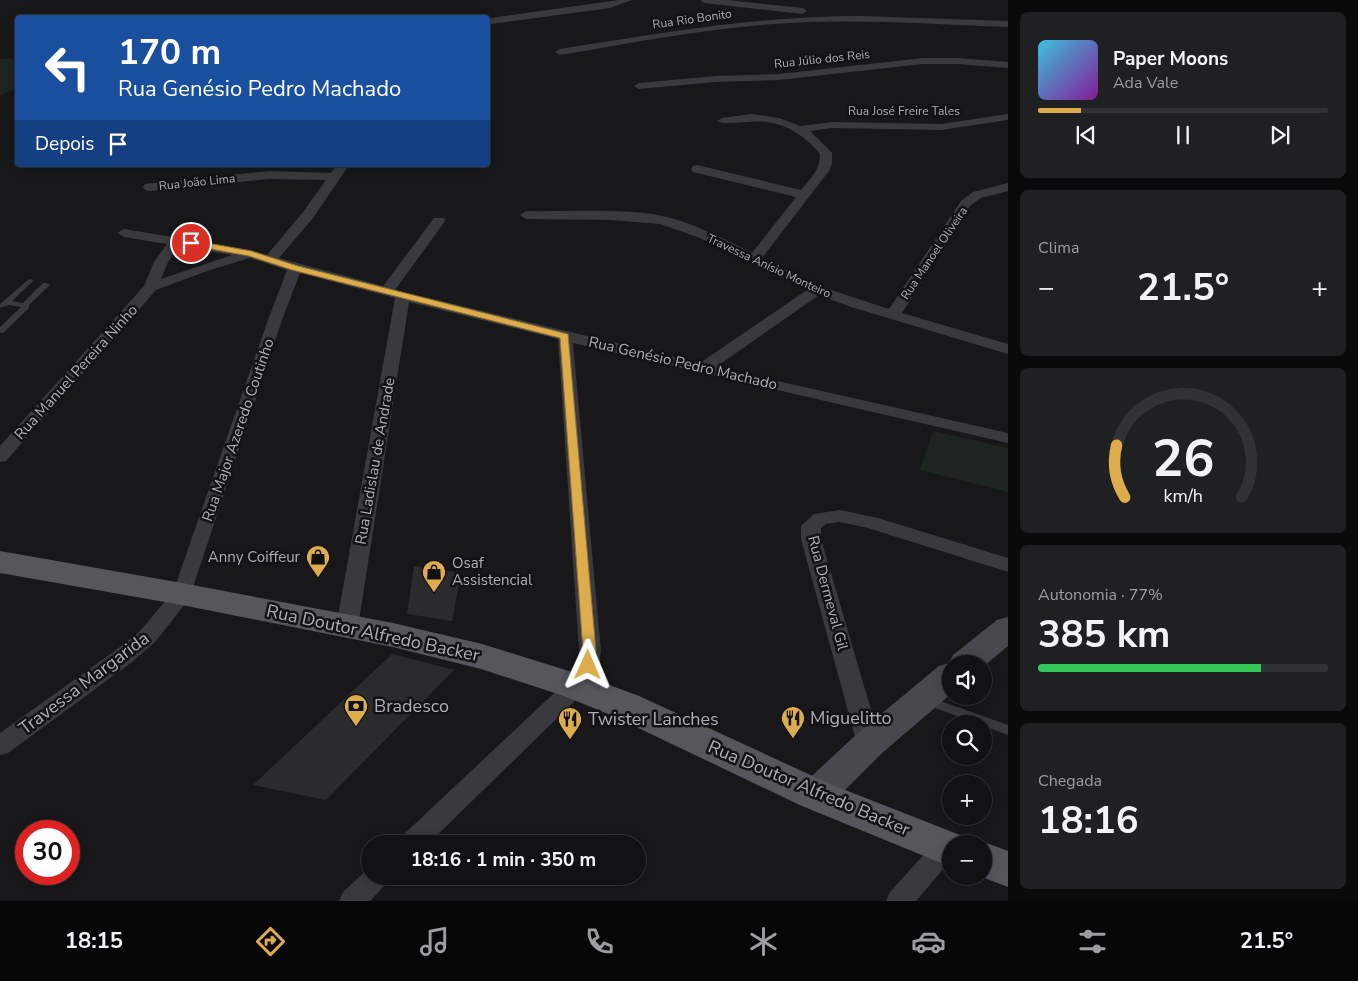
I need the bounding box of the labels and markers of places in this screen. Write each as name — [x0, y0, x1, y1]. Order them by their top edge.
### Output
pin — [170, 222, 212, 264]
shop icon: Anny Coiffeur — [305, 544, 331, 578]
place label: Anny Coiffeur — [208, 547, 301, 567]
place label: Osaf Assistencial — [452, 553, 533, 590]
shop icon: Osaf Assistencial — [421, 559, 447, 593]
bank icon: Bradesco — [343, 693, 369, 727]
place label: Bradesco — [374, 694, 449, 718]
restaurant icon: Miguelitto — [780, 705, 806, 739]
restaurant icon: Twister Lanches — [557, 706, 583, 740]
place label: Miguelitto — [810, 706, 892, 730]
place label: Twister Lanches — [588, 707, 719, 731]

